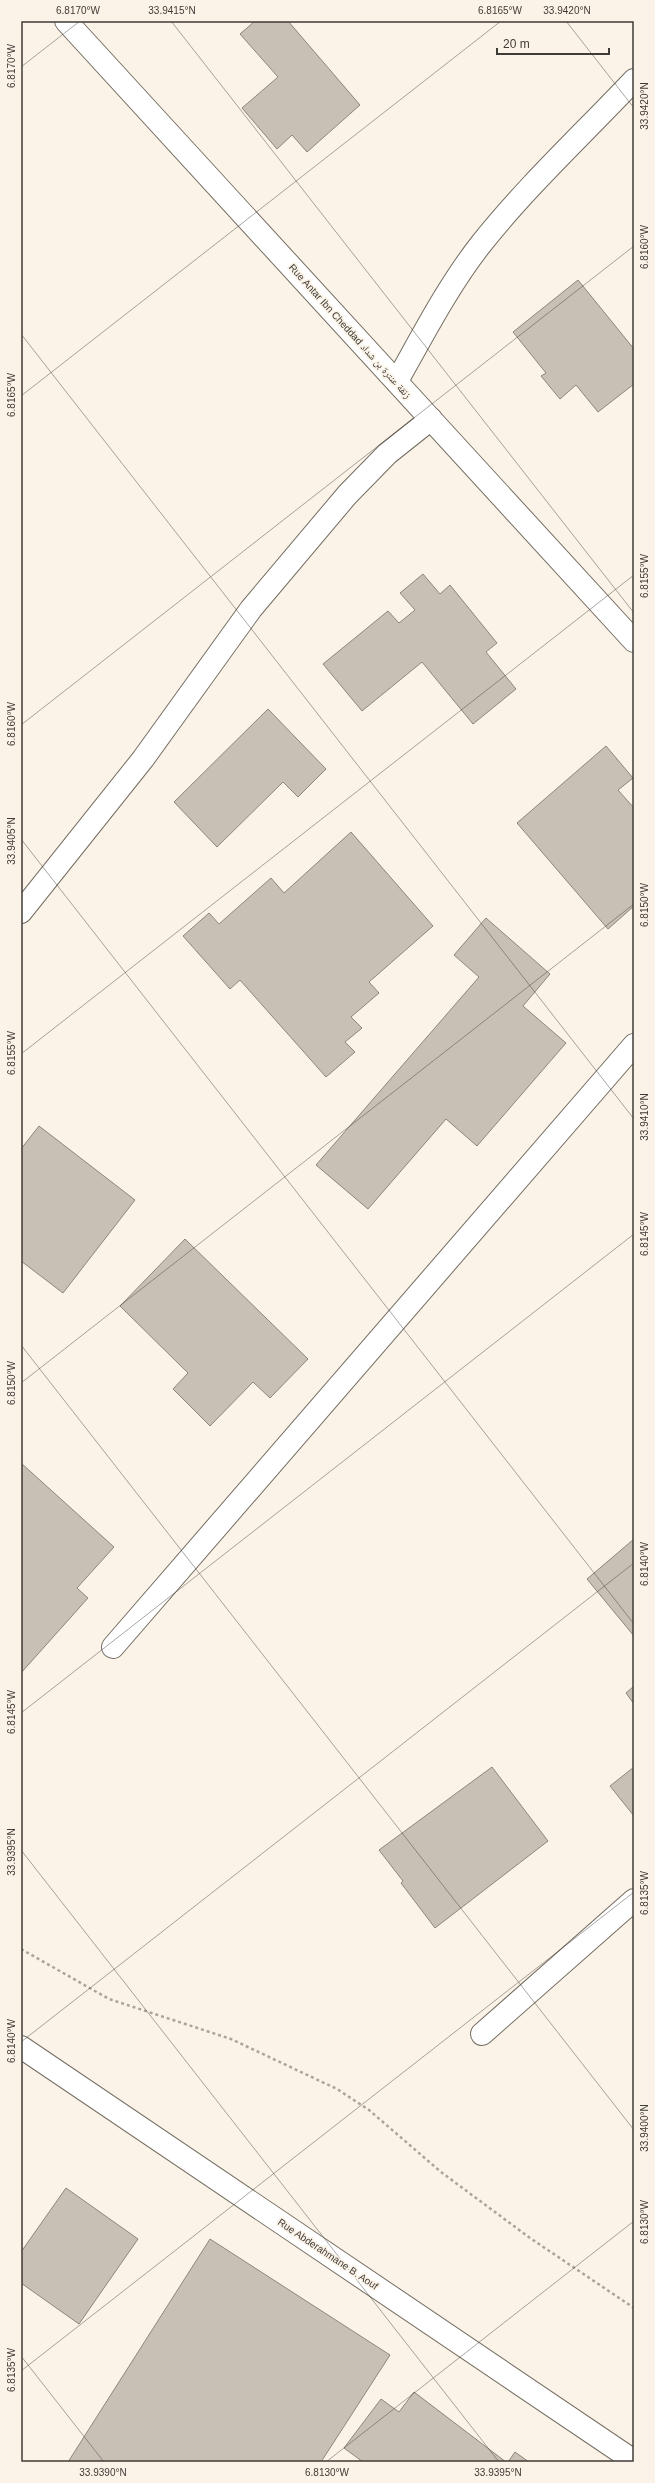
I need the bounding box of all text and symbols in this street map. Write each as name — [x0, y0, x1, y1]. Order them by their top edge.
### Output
text: 6.8170°W — [56, 5, 101, 16]
text: 33.9415°N — [148, 5, 196, 16]
text: 6.8165°W — [478, 5, 523, 16]
text: 33.9420°N — [543, 5, 591, 16]
scale bar — [497, 30, 609, 56]
text: 20 m — [503, 37, 530, 51]
text: 6.8170°W — [6, 43, 17, 88]
text: 33.9420°N — [639, 82, 650, 130]
text: 6.8160°W — [639, 224, 650, 269]
street label: Rue Antar Ibn Cheddad زنقة عنترة بن شداد — [286, 262, 413, 401]
text: 6.8165°W — [6, 372, 17, 417]
text: 6.8155°W — [639, 553, 650, 598]
text: 6.8160°W — [6, 701, 17, 746]
text: 33.9405°N — [6, 817, 17, 865]
text: 6.8150°W — [639, 882, 650, 927]
text: 6.8155°W — [6, 1030, 17, 1075]
text: 33.9410°N — [639, 1093, 650, 1141]
text: 6.8145°W — [639, 1211, 650, 1256]
text: 6.8150°W — [6, 1360, 17, 1405]
text: 6.8140°W — [639, 1541, 650, 1586]
text: 6.8145°W — [6, 1689, 17, 1734]
text: 33.9395°N — [6, 1828, 17, 1876]
text: 6.8135°W — [639, 1870, 650, 1915]
text: 6.8140°W — [6, 2018, 17, 2063]
text: 33.9400°N — [639, 2104, 650, 2152]
text: 6.8130°W — [639, 2199, 650, 2244]
street label: Rue Abderahmane B. Aouf — [276, 2216, 380, 2292]
text: 6.8135°W — [6, 2347, 17, 2392]
text: 33.9390°N — [79, 2467, 127, 2478]
text: 6.8130°W — [305, 2467, 350, 2478]
text: 33.9395°N — [474, 2467, 522, 2478]

